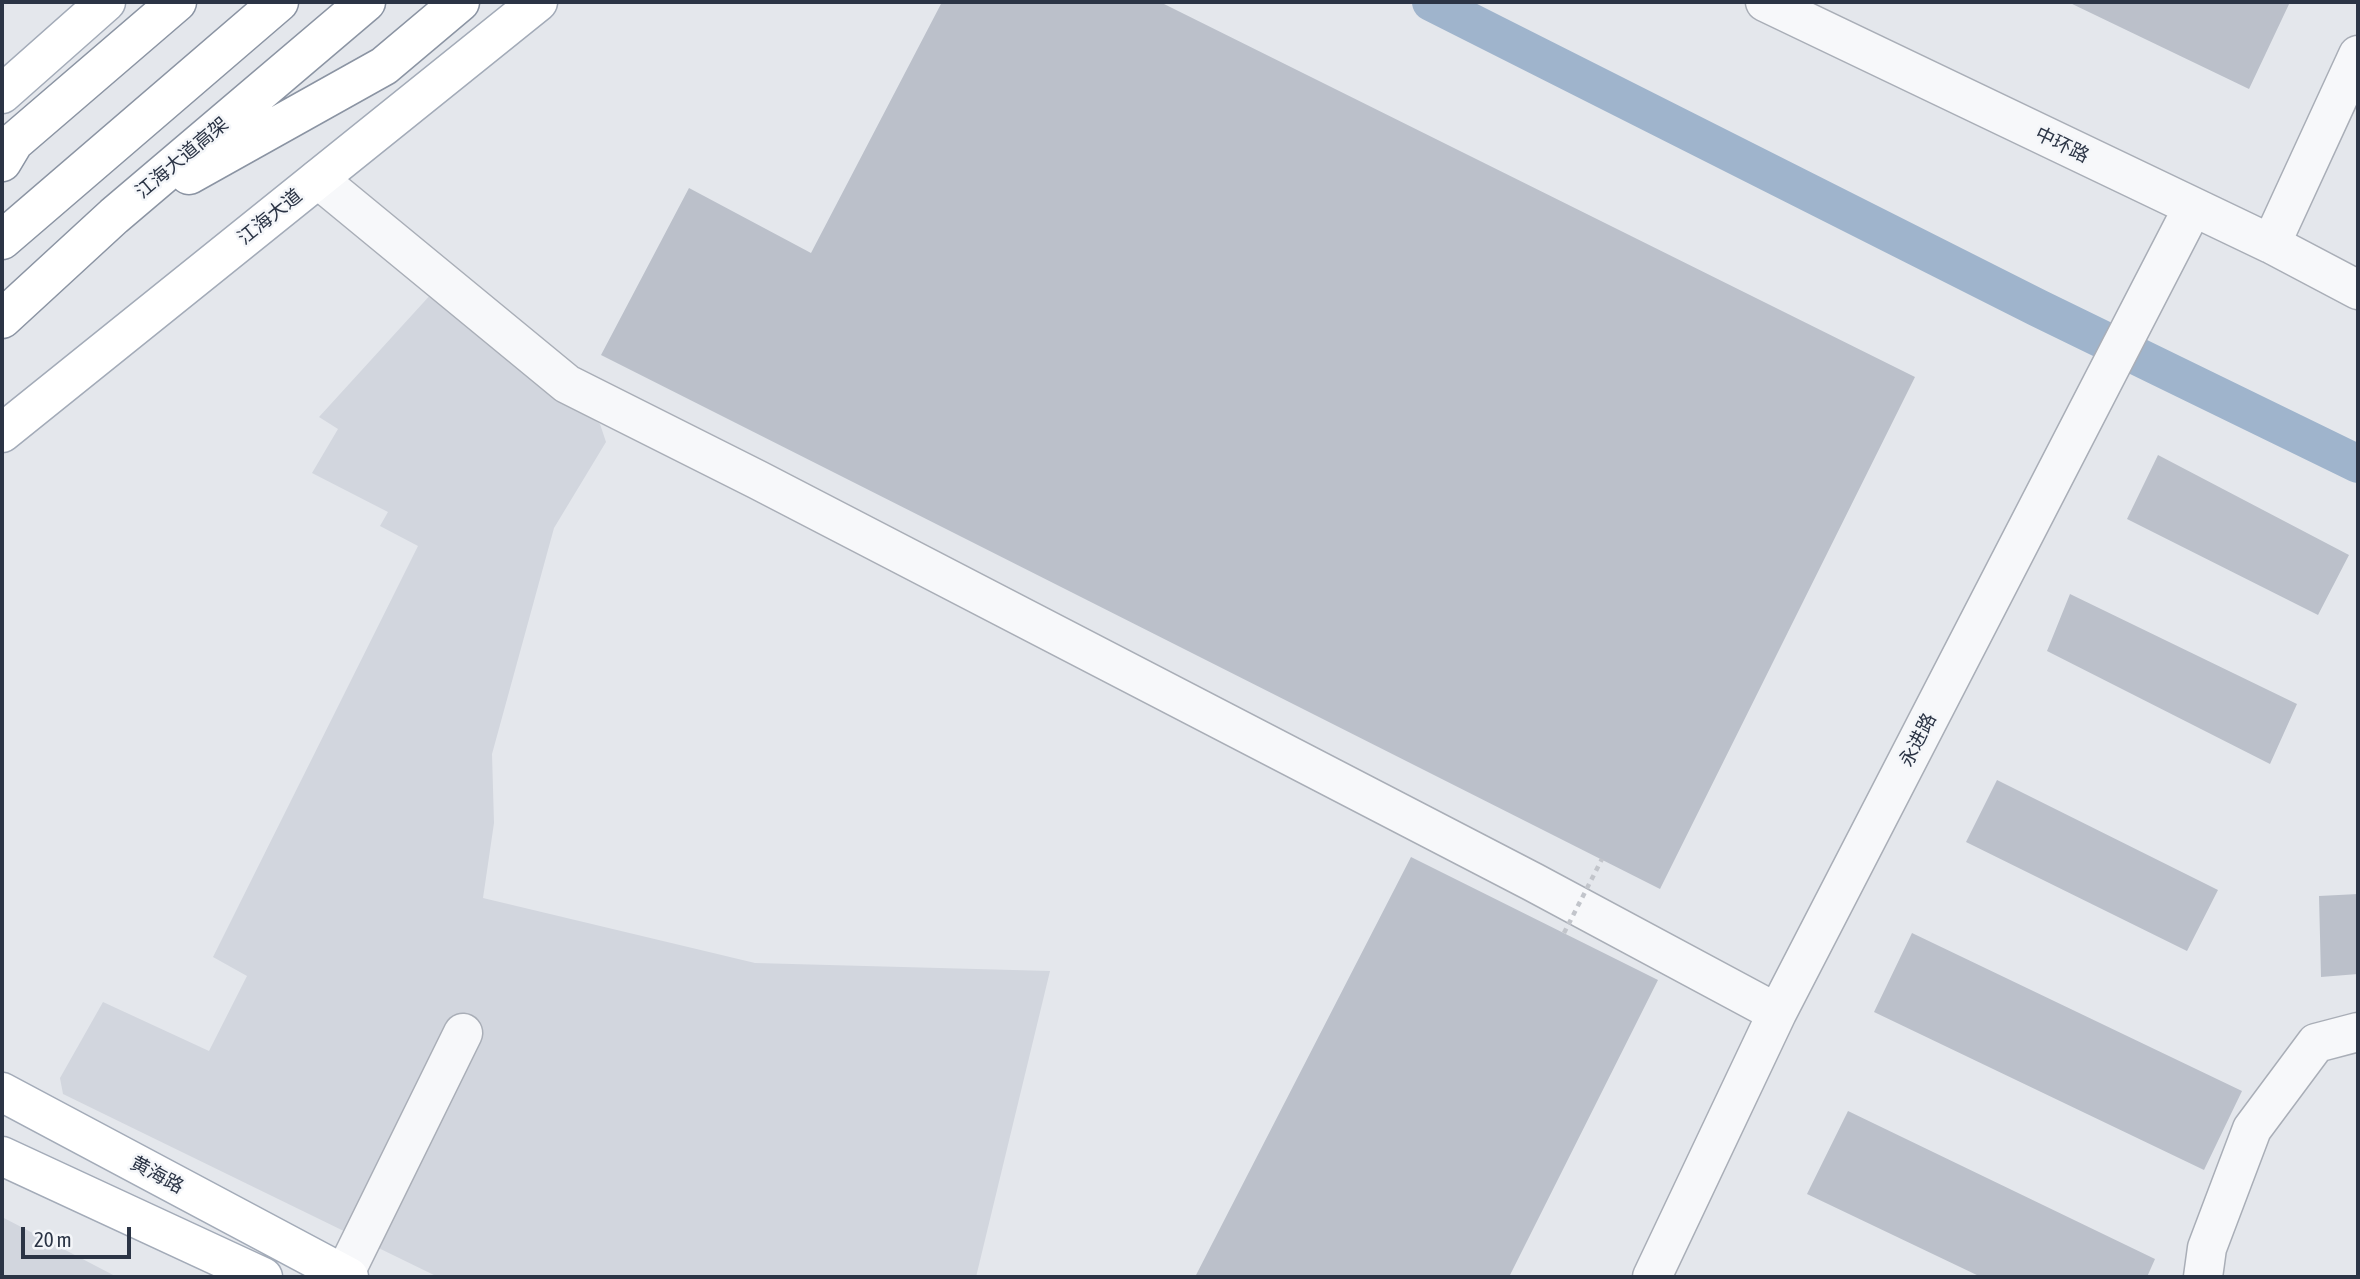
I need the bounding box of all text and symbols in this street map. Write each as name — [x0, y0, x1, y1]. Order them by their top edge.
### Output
street label: 江海大道高架 — [131, 113, 233, 203]
street label: 中环路 — [2031, 122, 2093, 168]
street label: 江海大道 — [233, 184, 307, 250]
street label: 永进路 — [1895, 709, 1941, 771]
street label: 黄海路 — [126, 1152, 188, 1198]
scale bar — [24, 1212, 135, 1256]
text: 20 m — [34, 1227, 72, 1251]

